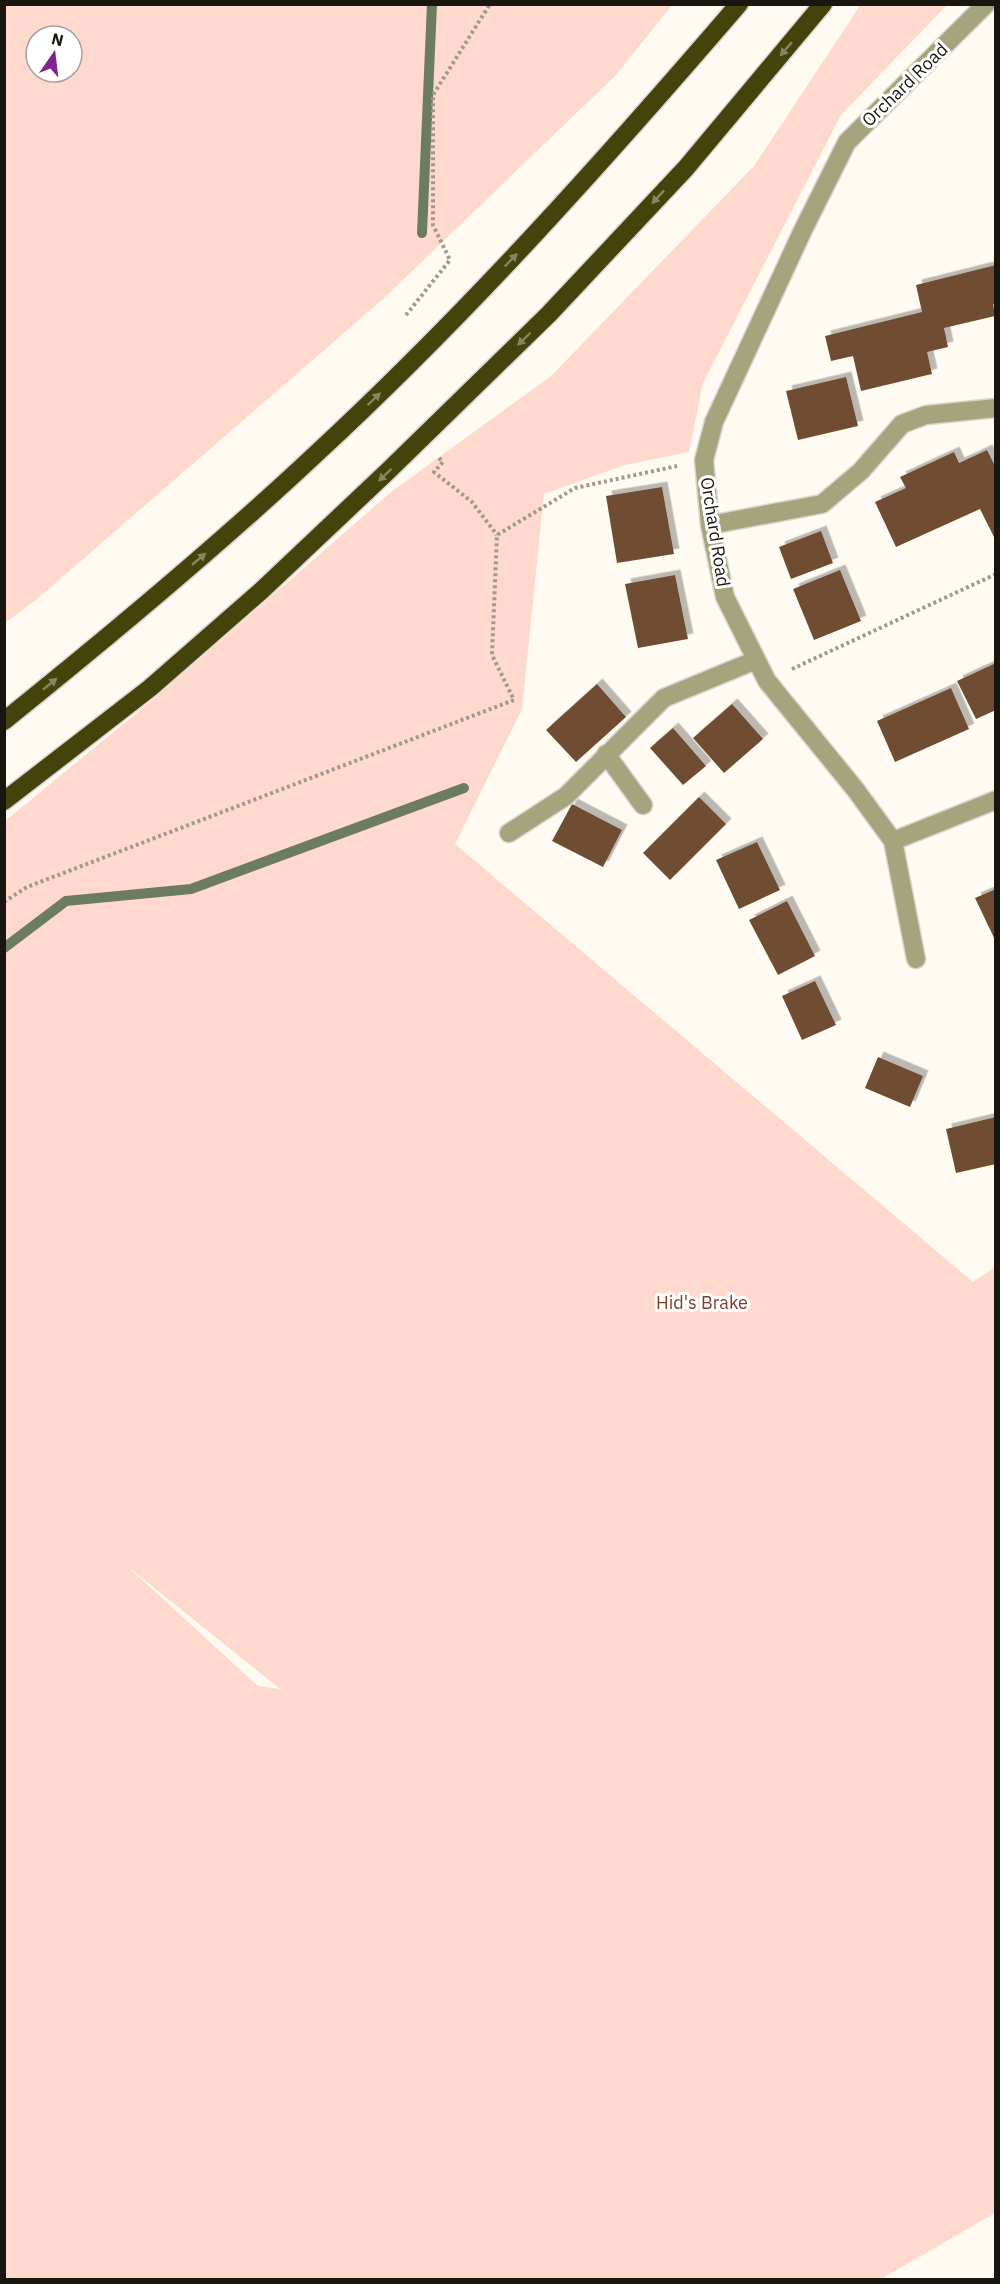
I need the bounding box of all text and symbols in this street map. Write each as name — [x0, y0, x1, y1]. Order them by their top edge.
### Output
north arrow — [24, 24, 84, 84]
text: N — [50, 28, 66, 51]
street label: Orchard Road — [857, 38, 952, 131]
one-way arrow — [780, 42, 793, 57]
one-way arrow — [652, 190, 666, 204]
one-way arrow — [504, 253, 517, 268]
one-way arrow — [518, 331, 532, 345]
one-way arrow — [366, 392, 380, 406]
one-way arrow — [377, 468, 392, 482]
street label: Orchard Road — [695, 475, 736, 588]
one-way arrow — [191, 553, 206, 566]
one-way arrow — [42, 678, 57, 691]
park label: Hid's Brake — [656, 1291, 748, 1314]

